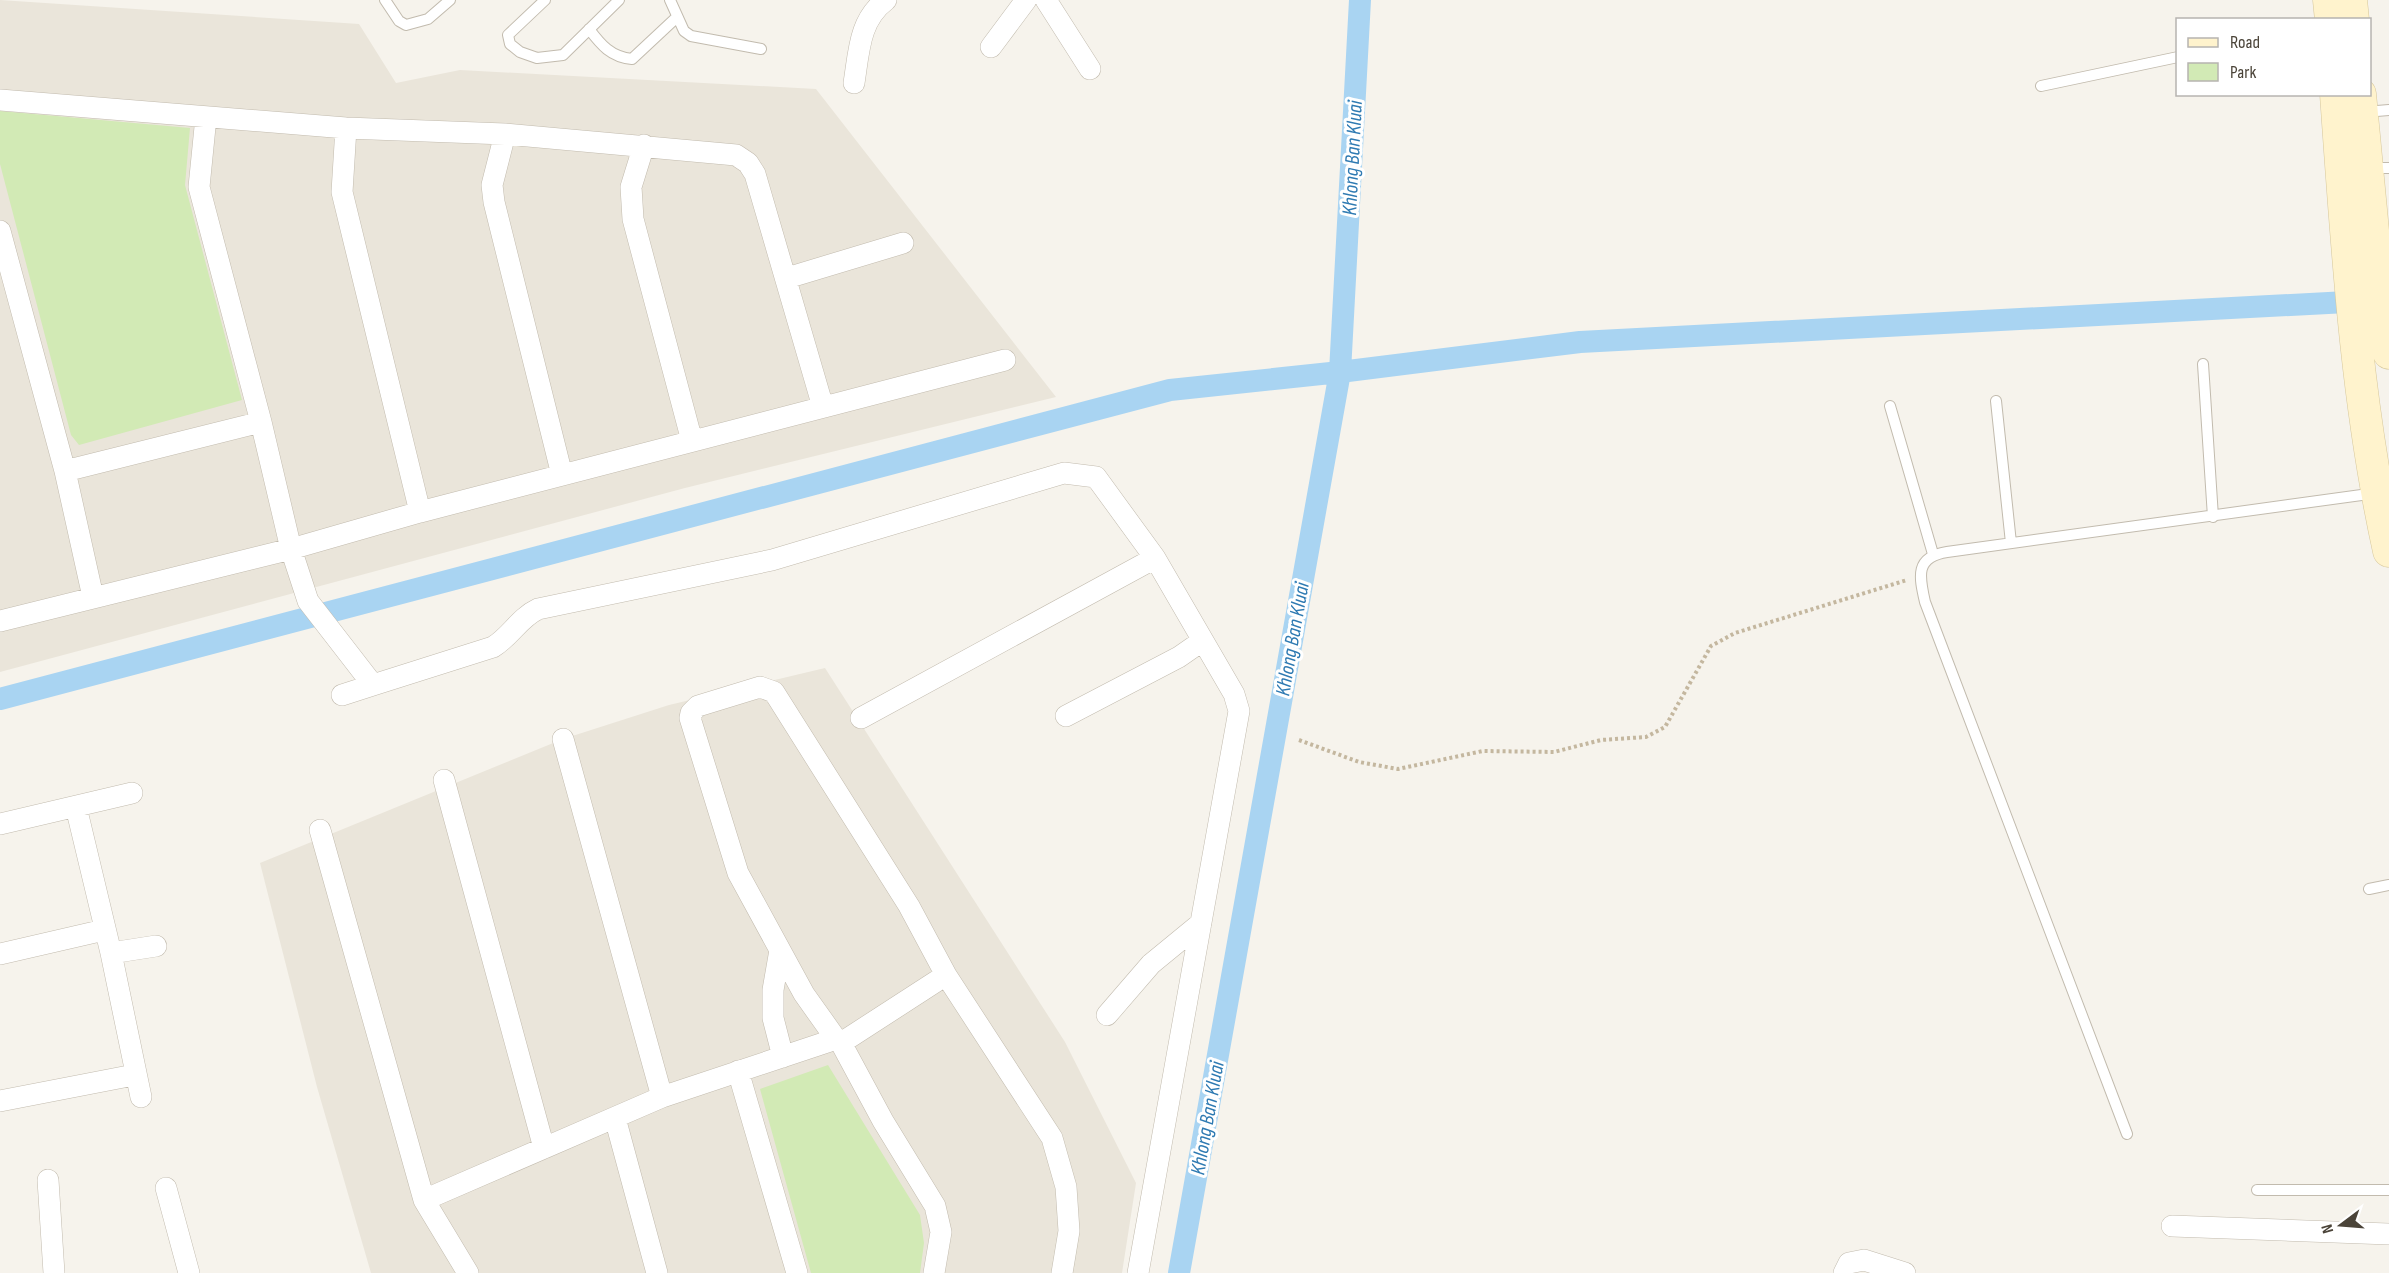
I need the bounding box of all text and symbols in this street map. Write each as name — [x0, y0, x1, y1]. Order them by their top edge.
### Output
legend — [2176, 18, 2371, 96]
text: Road — [2230, 32, 2260, 53]
text: Park — [2230, 62, 2256, 83]
water label: Khlong Ban Kluai — [1337, 99, 1368, 216]
water label: Khlong Ban Kluai — [1270, 579, 1315, 698]
water label: Khlong Ban Kluai — [1185, 1058, 1230, 1177]
north arrow — [2311, 1195, 2371, 1255]
text: N — [2318, 1222, 2338, 1235]

